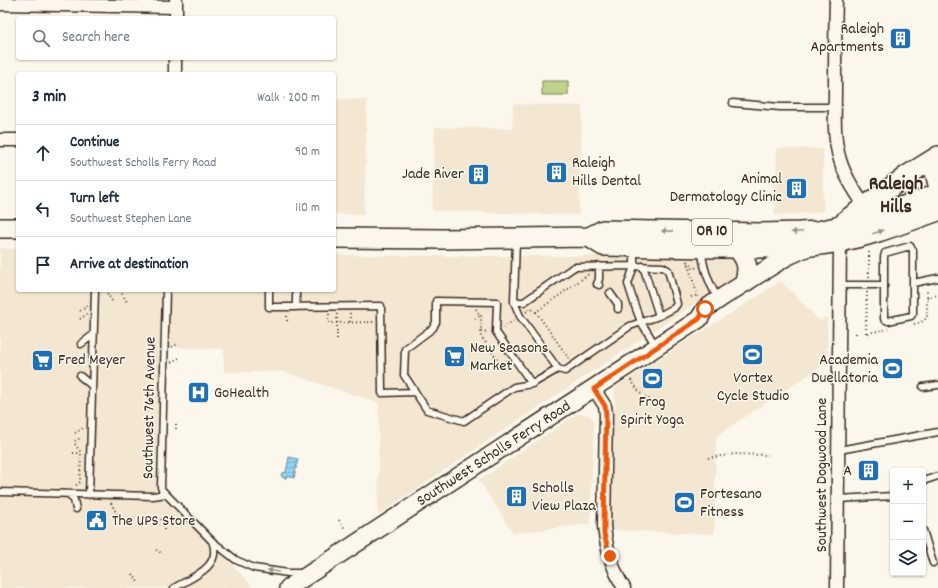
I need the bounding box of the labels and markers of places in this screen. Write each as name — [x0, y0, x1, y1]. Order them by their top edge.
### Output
place label: Raleigh Apartments — [810, 18, 884, 59]
building icon: Raleigh Apartments — [887, 25, 913, 51]
place label: Raleigh Hills Dental — [572, 152, 641, 193]
building icon: Raleigh Hills Dental — [544, 159, 570, 185]
building icon: Jade River — [466, 161, 492, 187]
place label: Jade River — [402, 163, 464, 186]
place label: Animal Dermatology Clinic — [670, 168, 782, 209]
building icon: Animal Dermatology Clinic — [784, 175, 810, 201]
place label: New Seasons Market — [470, 337, 549, 378]
sports icon: Vortex Cycle Studio — [740, 342, 766, 368]
supermarket icon: New Seasons Market — [441, 344, 467, 370]
supermarket icon: Fred Meyer — [29, 347, 55, 373]
place label: Fred Meyer — [58, 349, 125, 372]
place label: Academia Duellatoria — [811, 349, 878, 390]
sports icon: Academia Duellatoria — [880, 356, 906, 382]
sports icon: Frog Spirit Yoga — [639, 366, 665, 392]
place label: Vortex Cycle Studio — [717, 367, 789, 408]
hospital icon: GoHealth — [185, 380, 211, 406]
place label: GoHealth — [214, 382, 269, 405]
place label: Frog Spirit Yoga — [620, 391, 684, 432]
building icon: A — [855, 458, 881, 484]
place label: A — [843, 460, 852, 483]
place label: Scholls View Plaza — [532, 477, 596, 518]
place label: Fortesano Fitness — [700, 483, 762, 524]
building icon: Scholls View Plaza — [504, 484, 530, 510]
sports icon: Fortesano Fitness — [672, 490, 698, 516]
public building icon: The UPS Store — [84, 508, 110, 534]
place label: The UPS Store — [112, 510, 195, 533]

